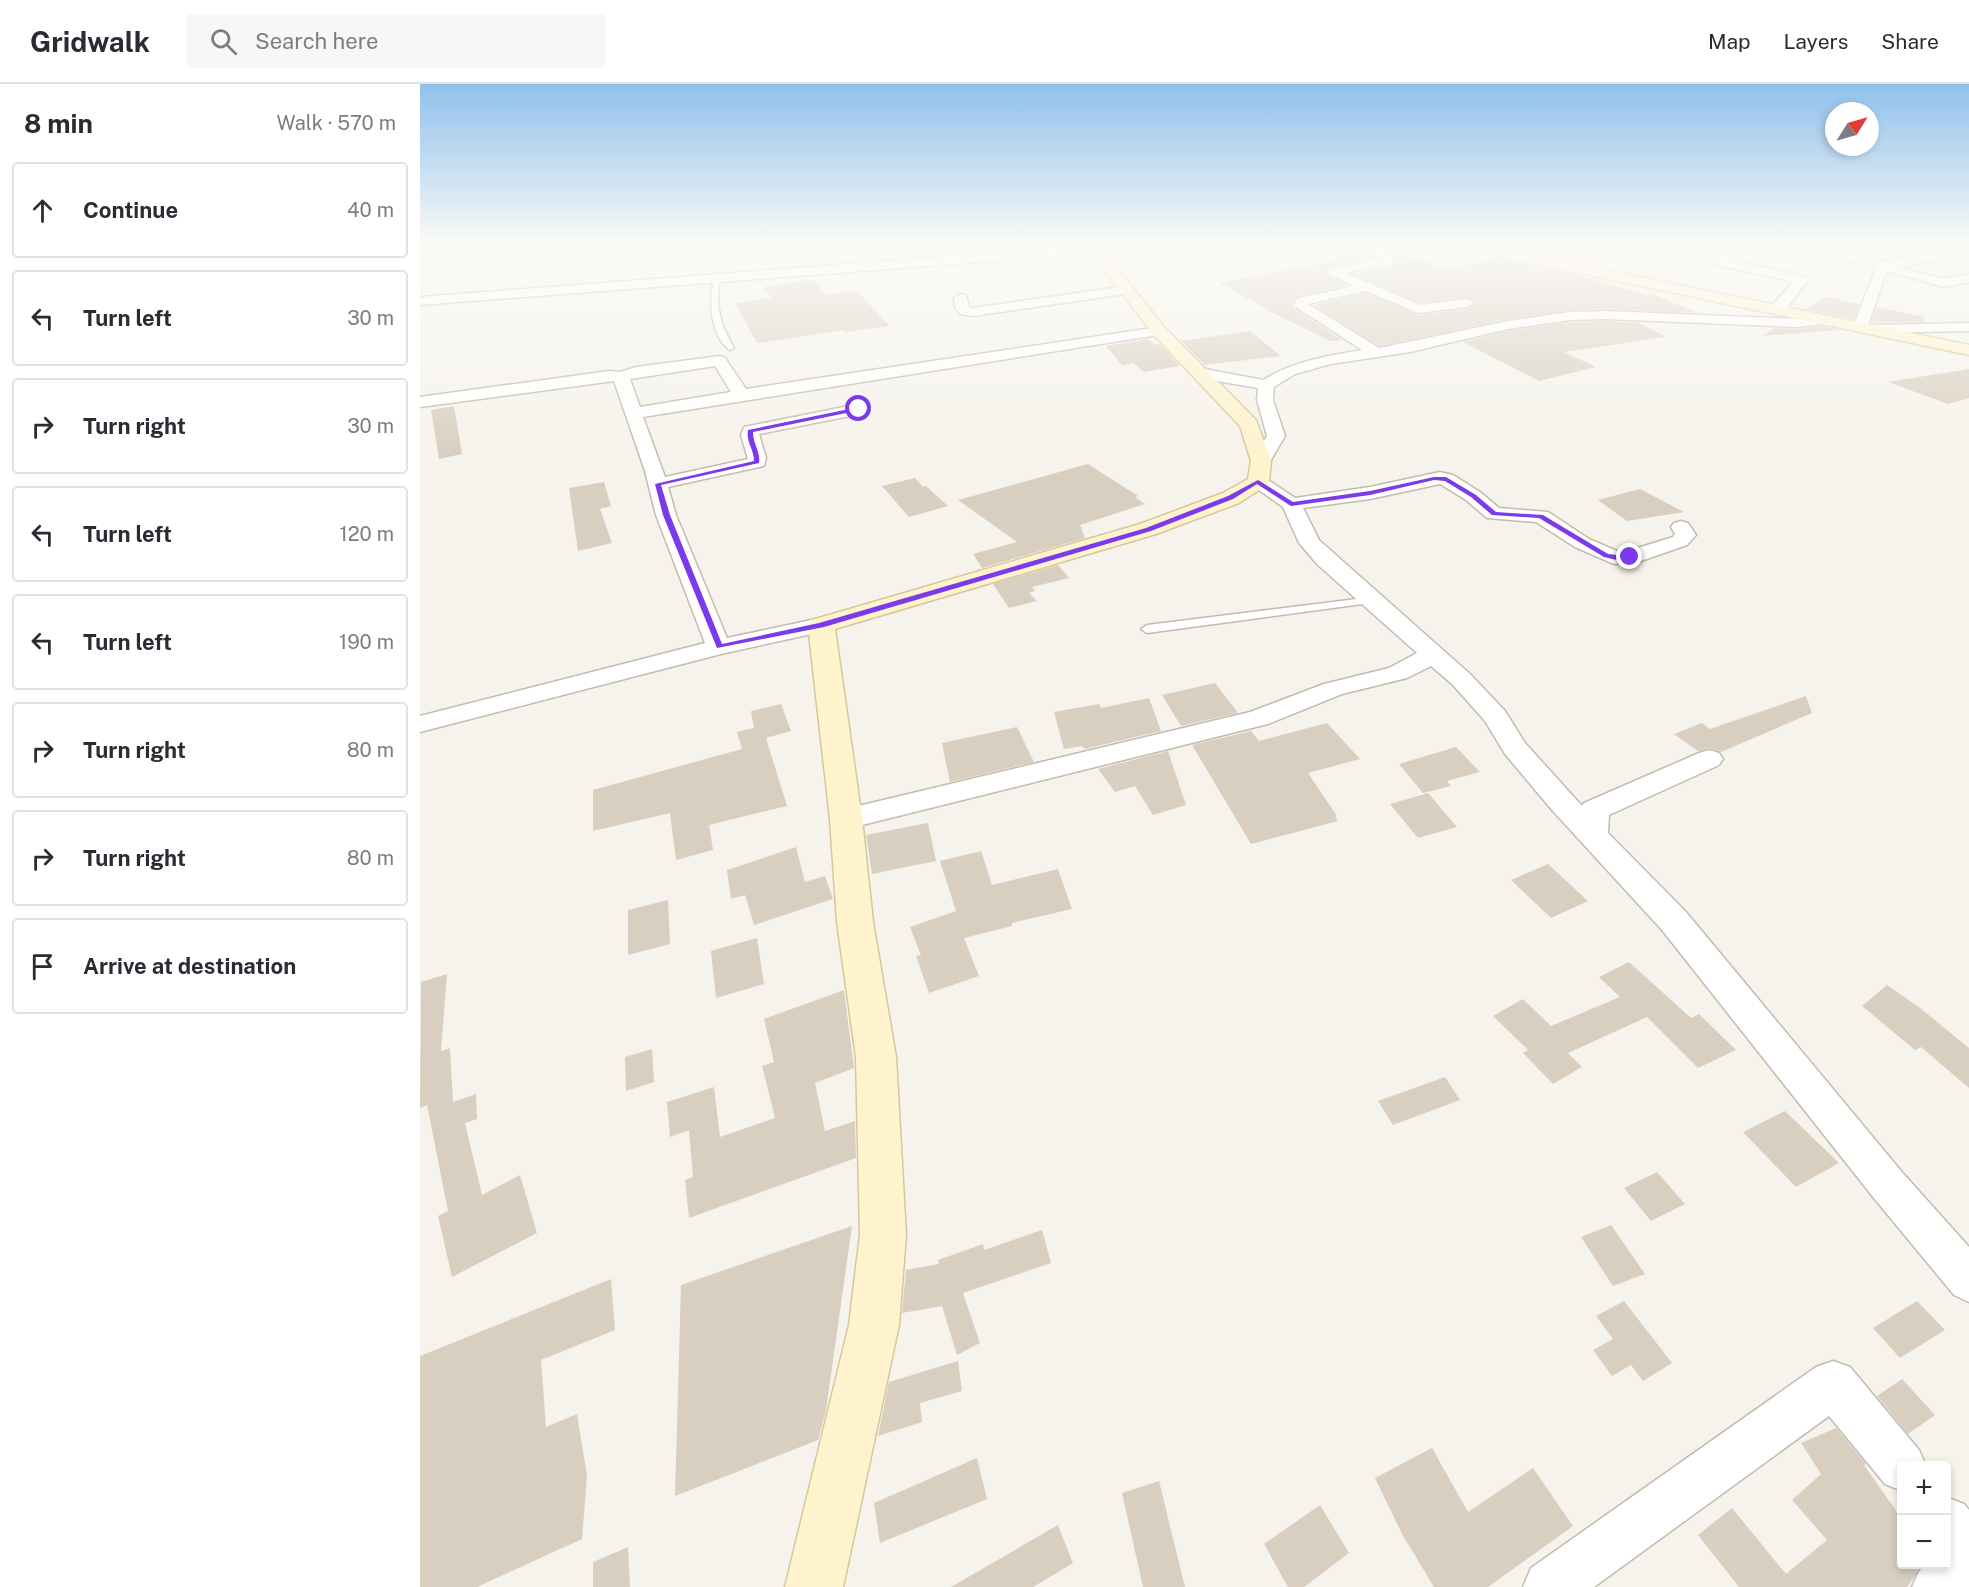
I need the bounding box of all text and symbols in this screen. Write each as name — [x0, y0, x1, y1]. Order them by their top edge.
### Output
search box — [186, 14, 606, 68]
text: Gridwalk — [30, 25, 150, 58]
icon: search — [207, 25, 240, 58]
text: Search here — [255, 28, 379, 54]
text: Map — [1708, 29, 1751, 54]
text: Layers — [1784, 29, 1848, 54]
text: Share — [1881, 29, 1939, 54]
north arrow — [1825, 102, 1879, 156]
text: 8 min — [24, 108, 93, 139]
text: Walk · 570 m — [277, 111, 396, 135]
icon: ahead — [26, 194, 59, 227]
text: Continue — [83, 197, 178, 223]
text: 40 m — [347, 198, 394, 222]
icon: left — [26, 302, 59, 335]
text: Turn left — [83, 305, 172, 331]
text: 30 m — [347, 306, 394, 330]
route start — [845, 395, 871, 421]
icon: right — [26, 410, 59, 443]
text: Turn right — [83, 413, 186, 439]
text: 30 m — [347, 414, 394, 438]
icon: left — [26, 518, 59, 551]
text: Turn left — [83, 521, 172, 547]
text: 120 m — [340, 522, 394, 546]
route end — [1616, 543, 1642, 569]
icon: left — [26, 626, 59, 659]
text: Turn left — [83, 629, 172, 655]
text: 190 m — [339, 630, 394, 654]
icon: right — [26, 734, 59, 767]
text: Turn right — [83, 737, 186, 763]
text: 80 m — [347, 738, 394, 762]
icon: right — [26, 842, 59, 875]
text: Turn right — [83, 845, 186, 871]
text: 80 m — [347, 846, 394, 870]
icon: arrive — [26, 950, 59, 983]
text: Arrive at destination — [83, 953, 296, 979]
map controls — [1897, 1461, 1951, 1569]
button: + — [1897, 1461, 1951, 1515]
button: − — [1897, 1515, 1951, 1569]

